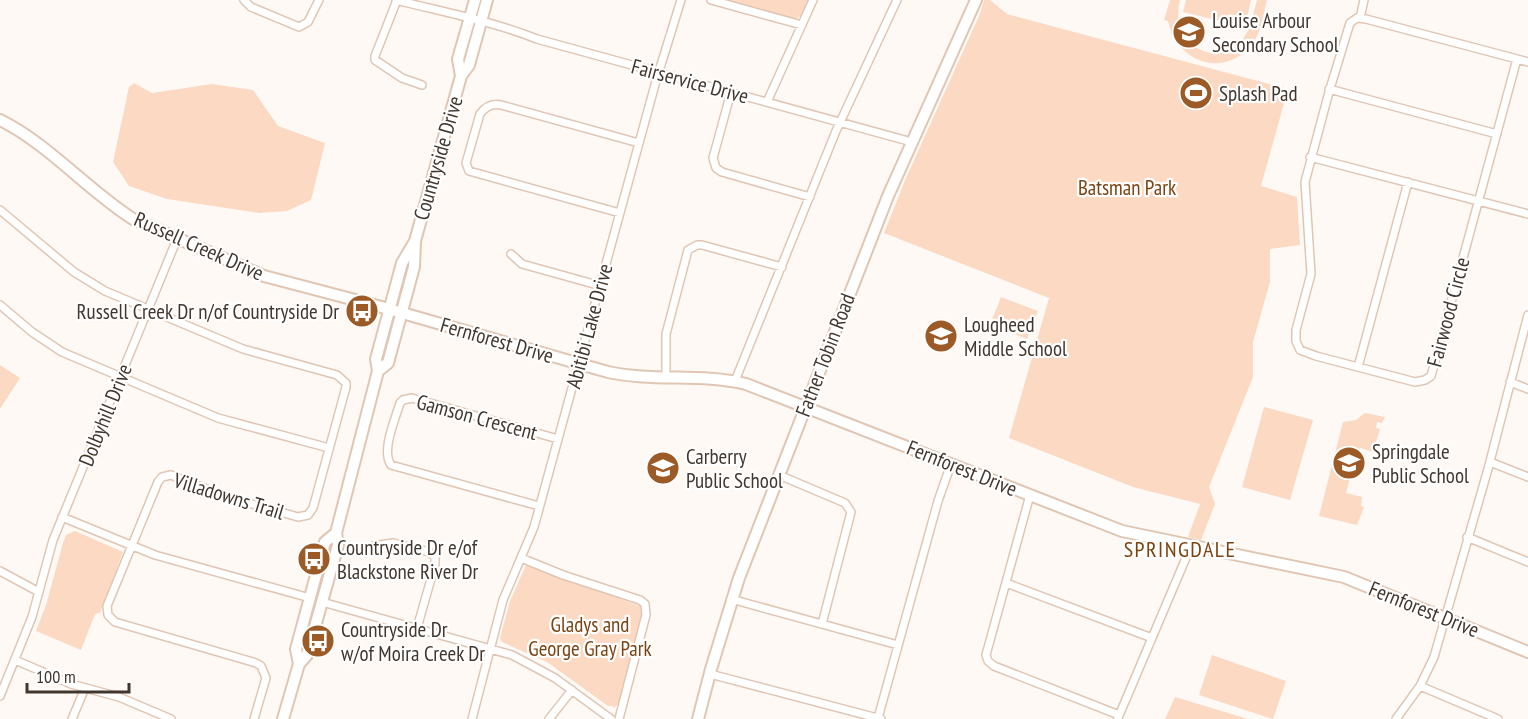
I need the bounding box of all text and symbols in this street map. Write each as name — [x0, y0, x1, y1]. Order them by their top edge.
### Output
place label: Louise Arbour Secondary School — [1212, 7, 1339, 58]
school or university icon: Louise Arbour Secondary School — [1171, 14, 1207, 50]
street label: Fairservice Drive — [629, 52, 751, 110]
sports icon: Splash Pad — [1178, 75, 1214, 111]
place label: Splash Pad — [1219, 80, 1298, 107]
street label: Countryside Drive — [407, 93, 469, 223]
park label: Batsman Park — [1078, 174, 1176, 201]
street label: Russell Creek Drive — [130, 205, 268, 287]
street label: Fairwood Circle — [1420, 254, 1476, 370]
street label: Abitibi Lake Drive — [559, 261, 619, 391]
street label: Father Tobin Road — [789, 290, 861, 420]
bus stop icon: Russell Creek Dr n/of Countryside Dr — [344, 293, 380, 329]
place label: Russell Creek Dr n/of Countryside Dr — [76, 298, 339, 325]
street label: Fernforest Drive — [437, 311, 557, 369]
place label: Lougheed Middle School — [964, 311, 1067, 362]
school or university icon: Lougheed Middle School — [923, 318, 959, 354]
street label: Dolbyhill Drive — [72, 360, 138, 470]
street label: Gamson Crescent — [414, 388, 541, 446]
street label: Fernforest Drive — [903, 434, 1021, 502]
place label: Springdale Public School — [1372, 438, 1469, 489]
place label: Carberry Public School — [686, 443, 783, 494]
school or university icon: Springdale Public School — [1331, 445, 1367, 481]
school or university icon: Carberry Public School — [645, 450, 681, 486]
street label: Villadowns Trail — [169, 466, 288, 526]
place label: Countryside Dr e/of Blackstone River Dr — [337, 534, 479, 585]
district label: SPRINGDALE — [1124, 535, 1236, 563]
bus stop icon: Countryside Dr e/of Blackstone River Dr — [296, 541, 332, 577]
street label: Fernforest Drive — [1365, 575, 1483, 643]
park label: Gladys and George Gray Park — [528, 611, 652, 662]
place label: Countryside Dr w/of Moira Creek Dr — [341, 616, 485, 667]
bus stop icon: Countryside Dr w/of Moira Creek Dr — [300, 623, 336, 659]
scale bar — [27, 656, 129, 694]
text: 100 m — [36, 665, 76, 688]

